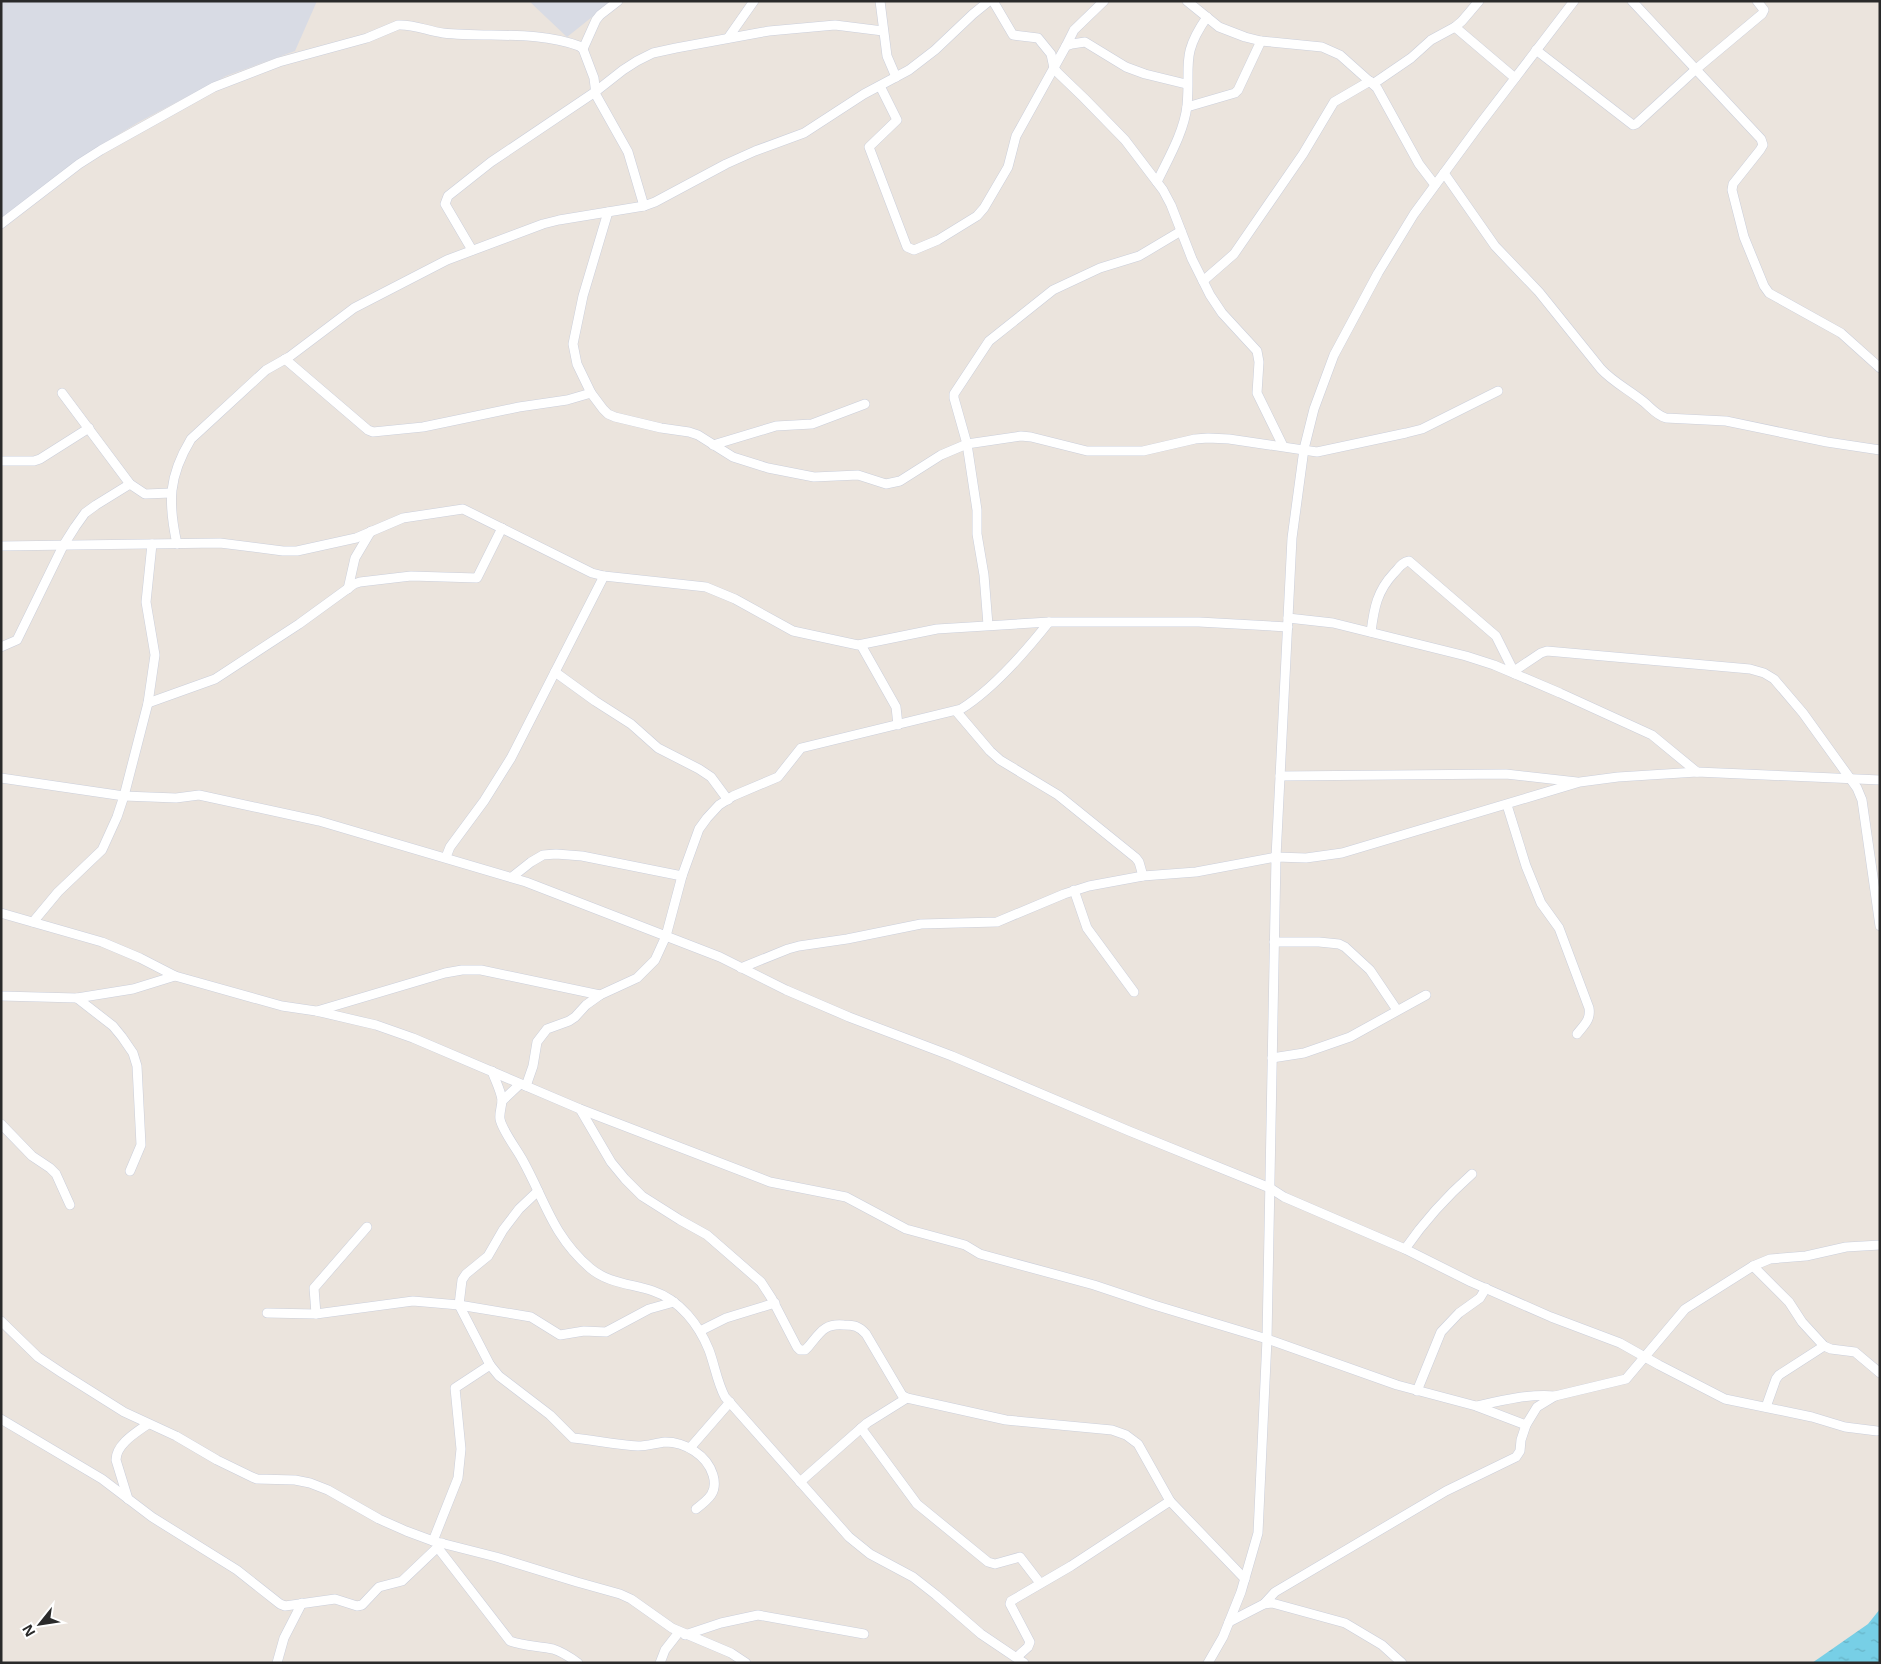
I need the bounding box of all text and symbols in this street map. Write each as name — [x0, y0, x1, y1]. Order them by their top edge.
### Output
north arrow — [15, 1599, 65, 1649]
text: N — [17, 1621, 39, 1640]

